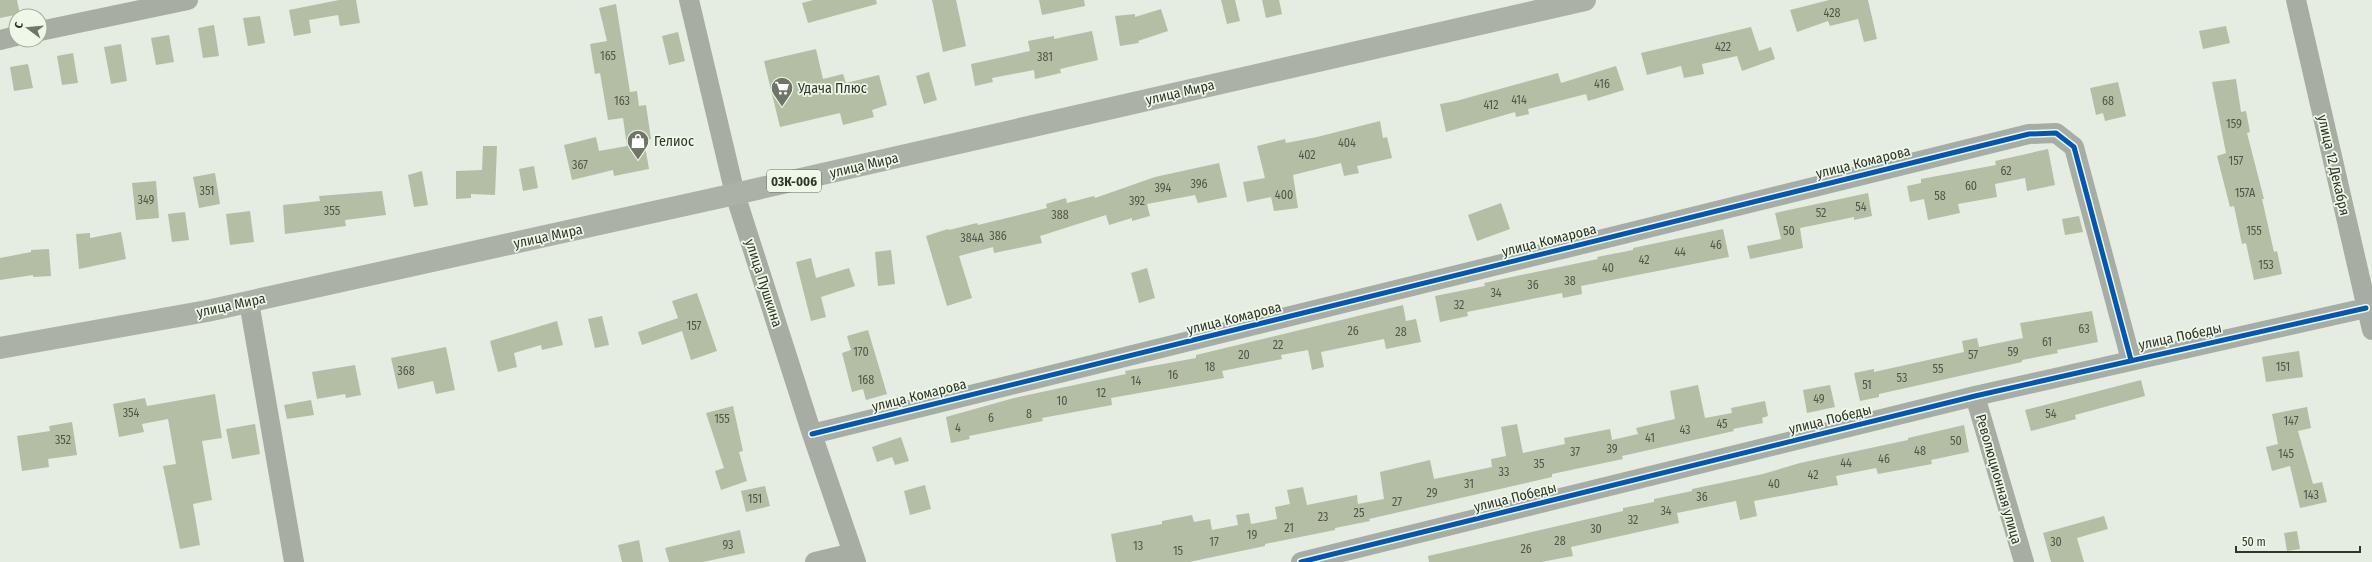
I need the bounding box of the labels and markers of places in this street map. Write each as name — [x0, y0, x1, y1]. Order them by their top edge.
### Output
supermarket icon: Удача Плюс — [769, 75, 795, 108]
place label: Удача Плюс — [797, 80, 867, 97]
shop icon: Гелиос — [625, 128, 651, 161]
place label: Гелиос — [654, 133, 694, 150]

